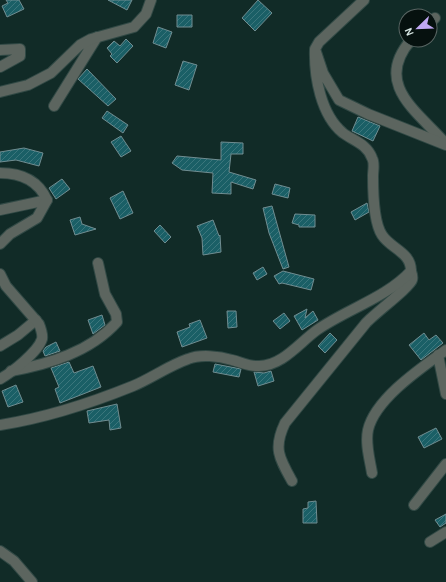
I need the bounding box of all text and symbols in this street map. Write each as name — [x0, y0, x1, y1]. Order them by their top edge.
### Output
north arrow — [398, 8, 438, 48]
text: N — [402, 26, 417, 38]

